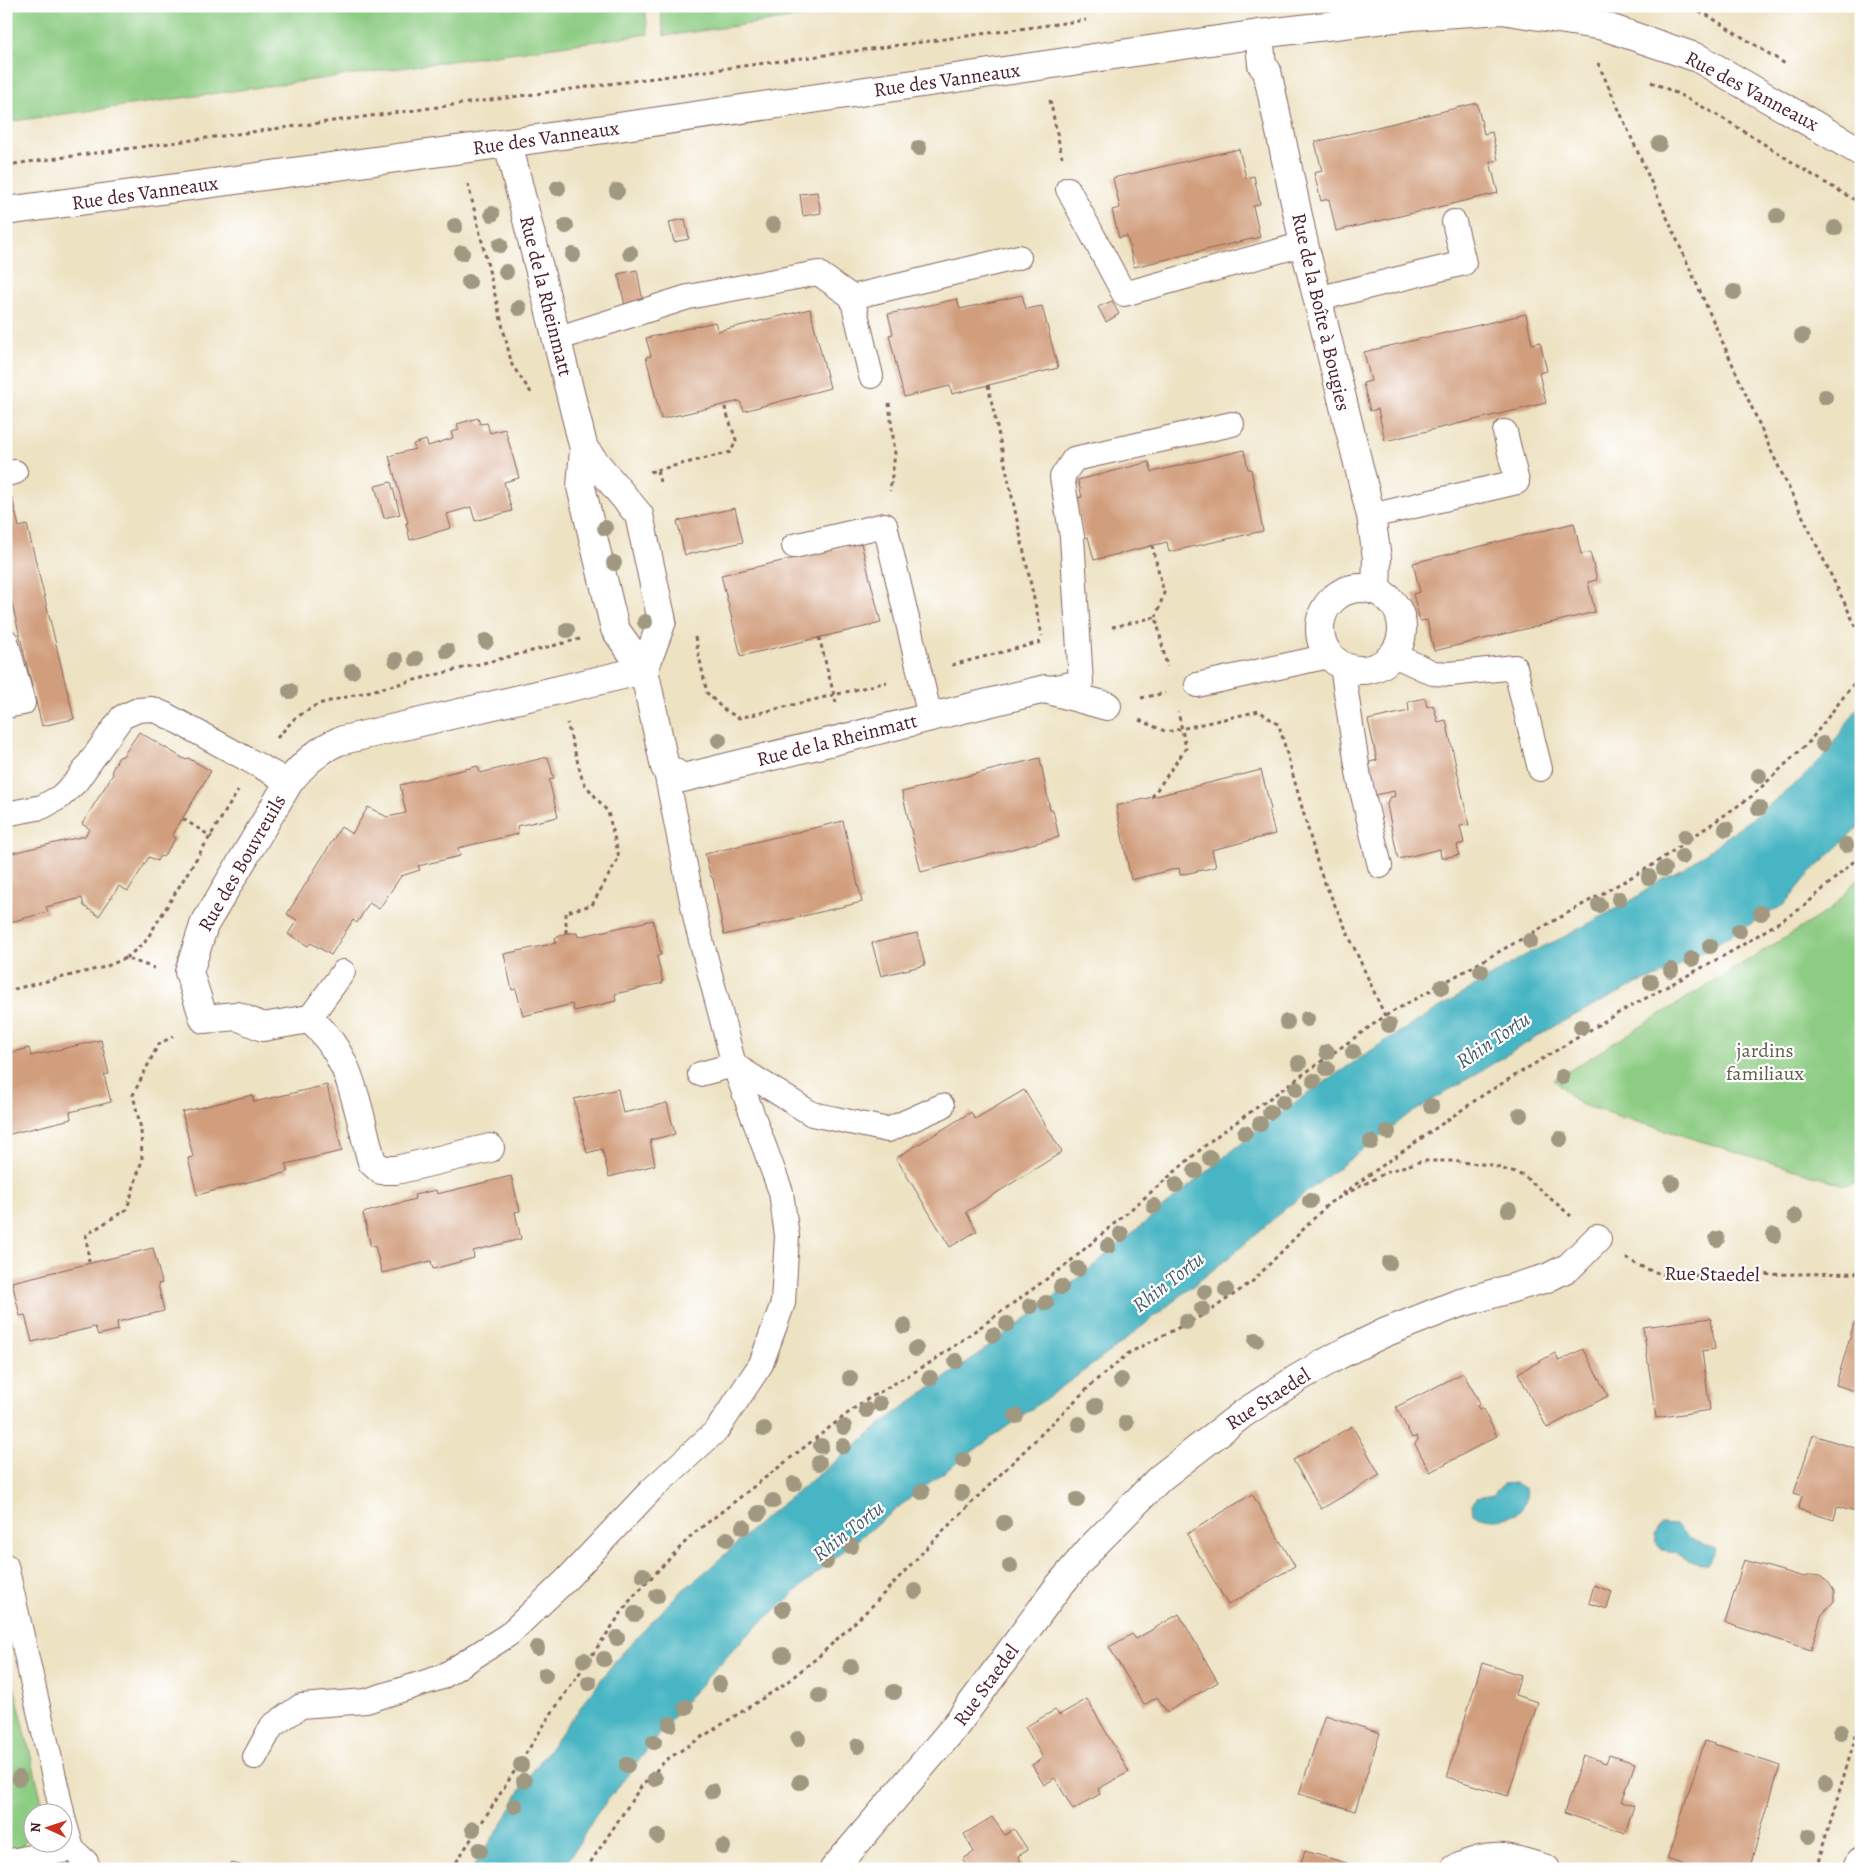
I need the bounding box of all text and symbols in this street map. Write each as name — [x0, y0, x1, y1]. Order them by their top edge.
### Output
street label: Rue des Vanneaux — [1681, 44, 1824, 138]
street label: Rue des Vanneaux — [872, 56, 1022, 104]
street label: Rue des Vanneaux — [471, 114, 621, 162]
street label: Rue des Vanneaux — [70, 169, 220, 217]
street label: Rue de la Boîte à Bougies — [1285, 210, 1357, 414]
street label: Rue de la Rheinmatt — [513, 213, 579, 380]
street label: Rue de la Rheinmatt — [754, 707, 921, 773]
street label: Rue des Bouvreuils — [192, 789, 292, 937]
water label: Rhin Tortu — [1451, 1005, 1535, 1075]
park label: jardins familiaux — [1726, 1037, 1805, 1087]
water label: Rhin Tortu — [1126, 1245, 1210, 1319]
street label: Rue Staedel — [1664, 1260, 1760, 1288]
street label: Rue Staedel — [1221, 1362, 1315, 1436]
water label: Rhin Tortu — [806, 1494, 890, 1568]
street label: Rue Staedel — [947, 1638, 1025, 1732]
north arrow — [22, 1802, 72, 1852]
text: N — [26, 1822, 45, 1833]

